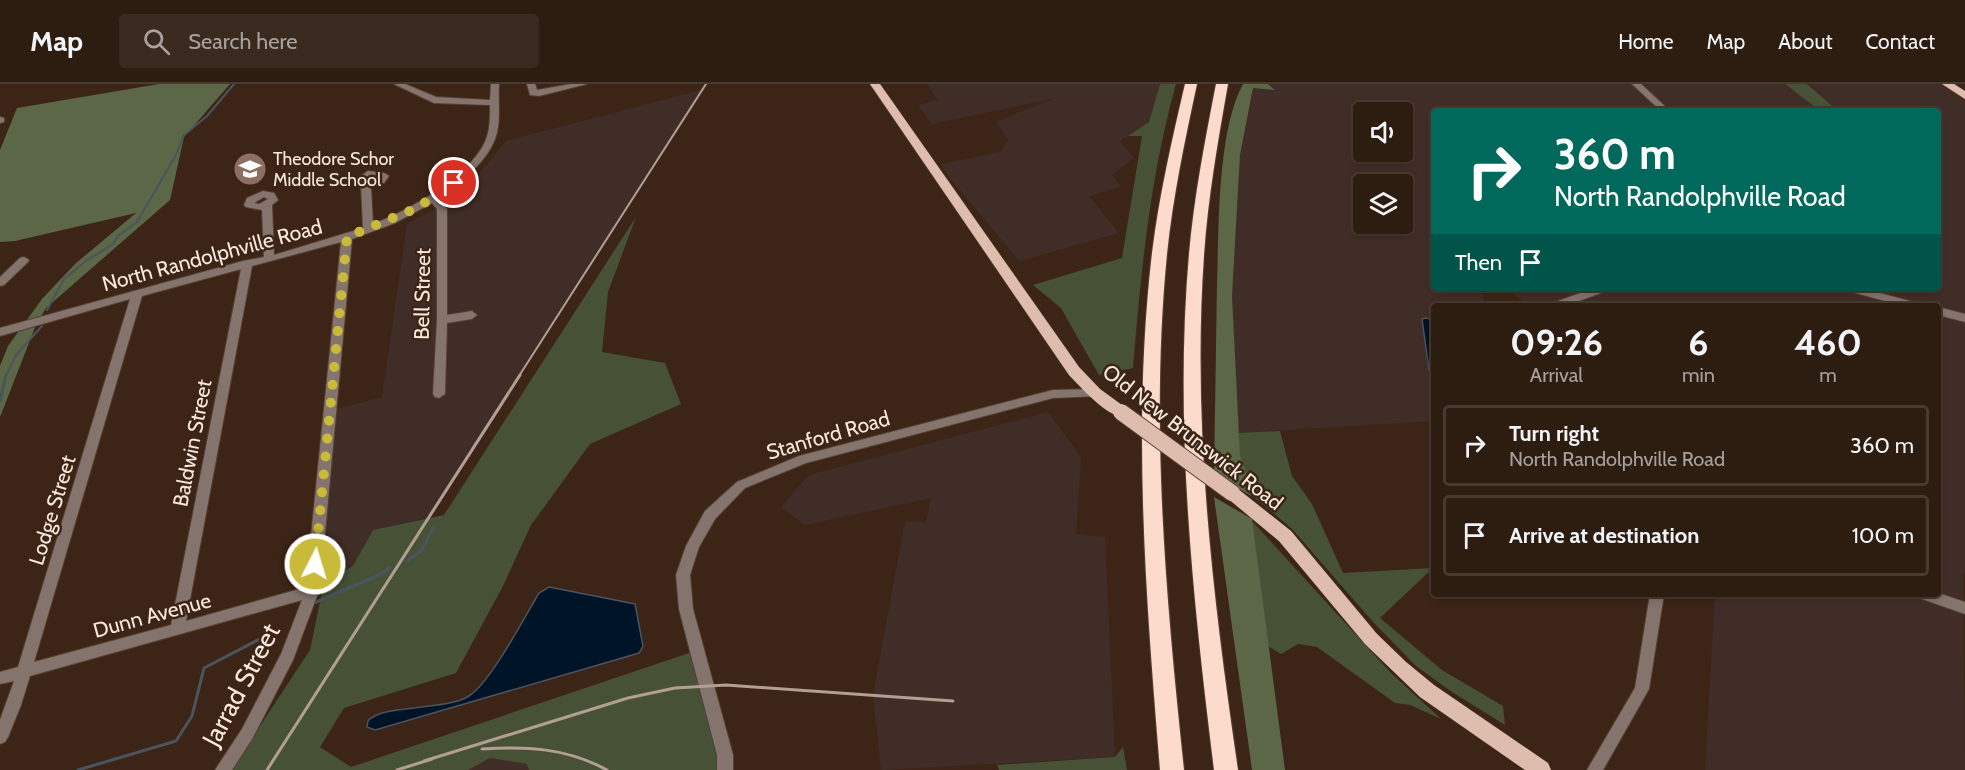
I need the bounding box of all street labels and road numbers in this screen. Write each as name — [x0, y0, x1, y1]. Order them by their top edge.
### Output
street label: North Randolphville Road — [99, 214, 325, 296]
street label: Bell Street — [409, 248, 435, 340]
street label: Old New Brunswick Road — [1098, 359, 1288, 515]
street label: Baldwin Street — [167, 377, 217, 509]
street label: Stanford Road — [763, 405, 893, 465]
street label: Lodge Street — [23, 452, 81, 568]
street label: Dunn Avenue — [90, 587, 214, 643]
street label: Jarrad Street — [195, 618, 287, 753]

